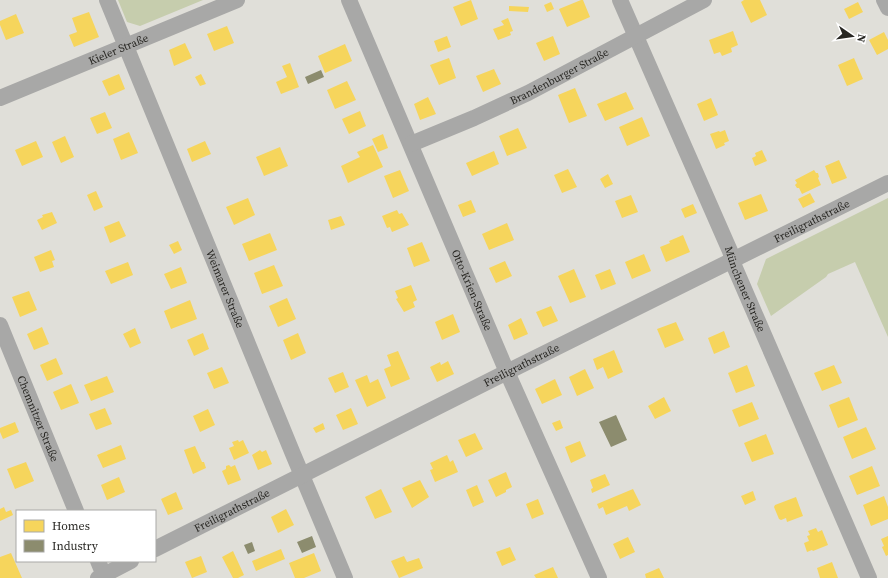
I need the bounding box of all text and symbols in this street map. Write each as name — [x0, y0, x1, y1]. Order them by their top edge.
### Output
north arrow — [832, 16, 872, 56]
street label: Kieler Straße — [86, 30, 151, 69]
text: N — [853, 33, 869, 44]
street label: Brandenburger Straße — [508, 45, 612, 108]
street label: Freiligrathstraße — [771, 196, 853, 246]
street label: Münchener Straße — [721, 245, 769, 335]
street label: Otto-Krien-Straße — [448, 247, 496, 333]
street label: Weimarer Straße — [202, 248, 248, 330]
street label: Freiligrathstraße — [481, 340, 562, 391]
street label: Chemnitzer Straße — [13, 373, 62, 464]
street label: Freiligrathstraße — [192, 485, 273, 536]
legend — [16, 510, 156, 562]
text: Homes — [52, 518, 90, 534]
text: Industry — [52, 538, 99, 554]

